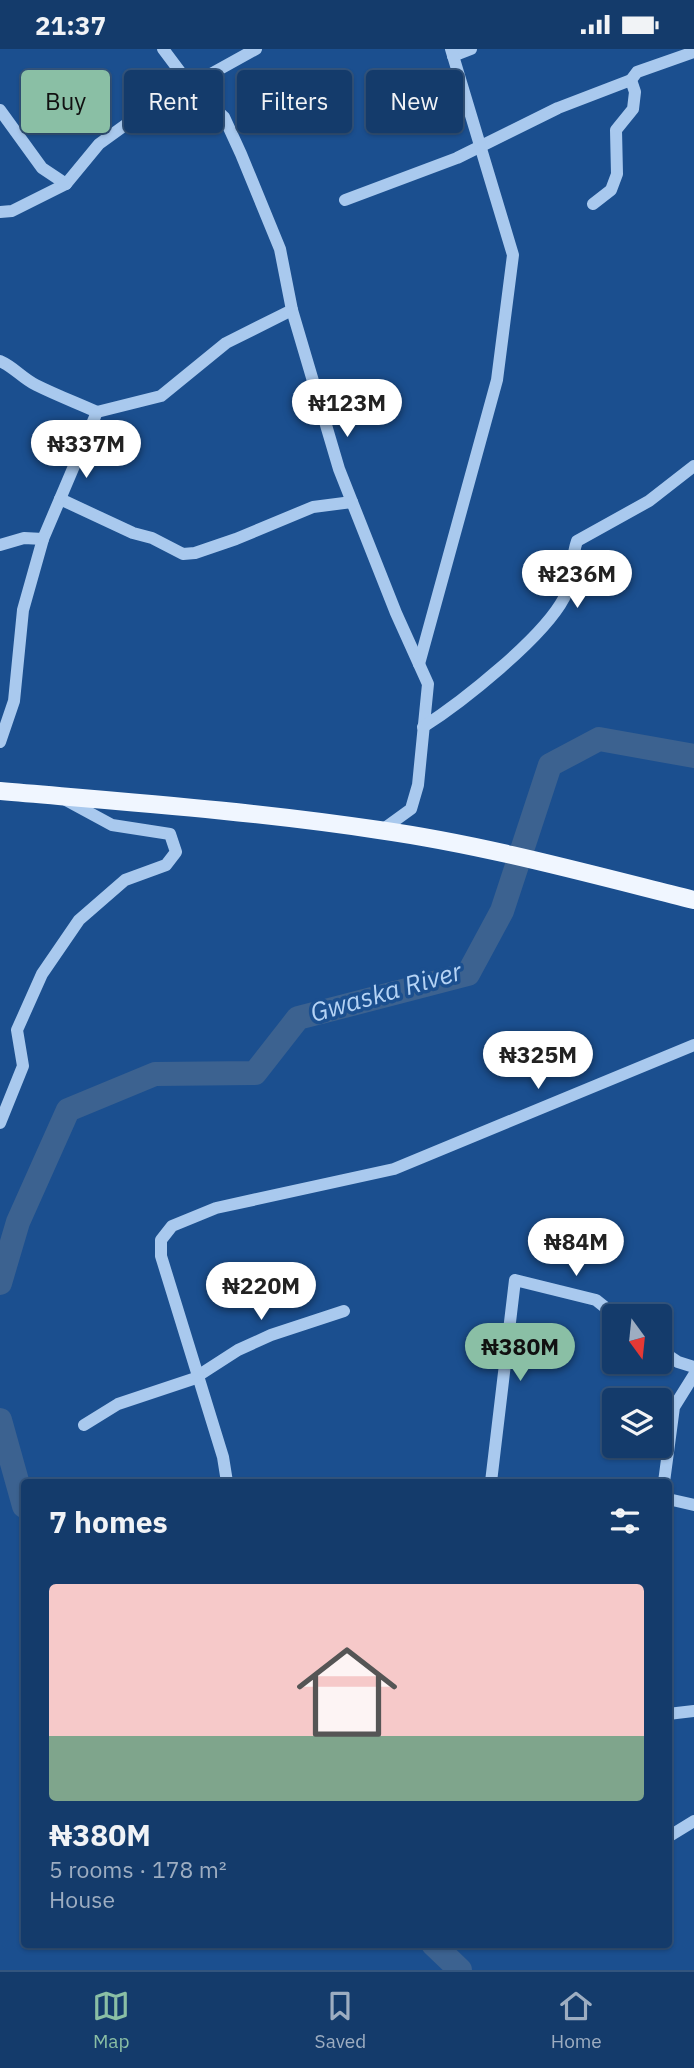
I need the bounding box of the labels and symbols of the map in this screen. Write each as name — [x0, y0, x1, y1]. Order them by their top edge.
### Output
pin: ₦123M — [298, 379, 396, 439]
pin: ₦337M — [37, 421, 135, 480]
pin: ₦236M — [528, 551, 626, 610]
water label: Gwaska River — [306, 953, 467, 1029]
pin: ₦325M — [489, 1031, 587, 1091]
pin: ₦84M — [535, 1219, 617, 1278]
pin: ₦220M — [212, 1263, 310, 1322]
north arrow — [602, 1304, 672, 1374]
pin: ₦380M — [471, 1323, 569, 1383]

